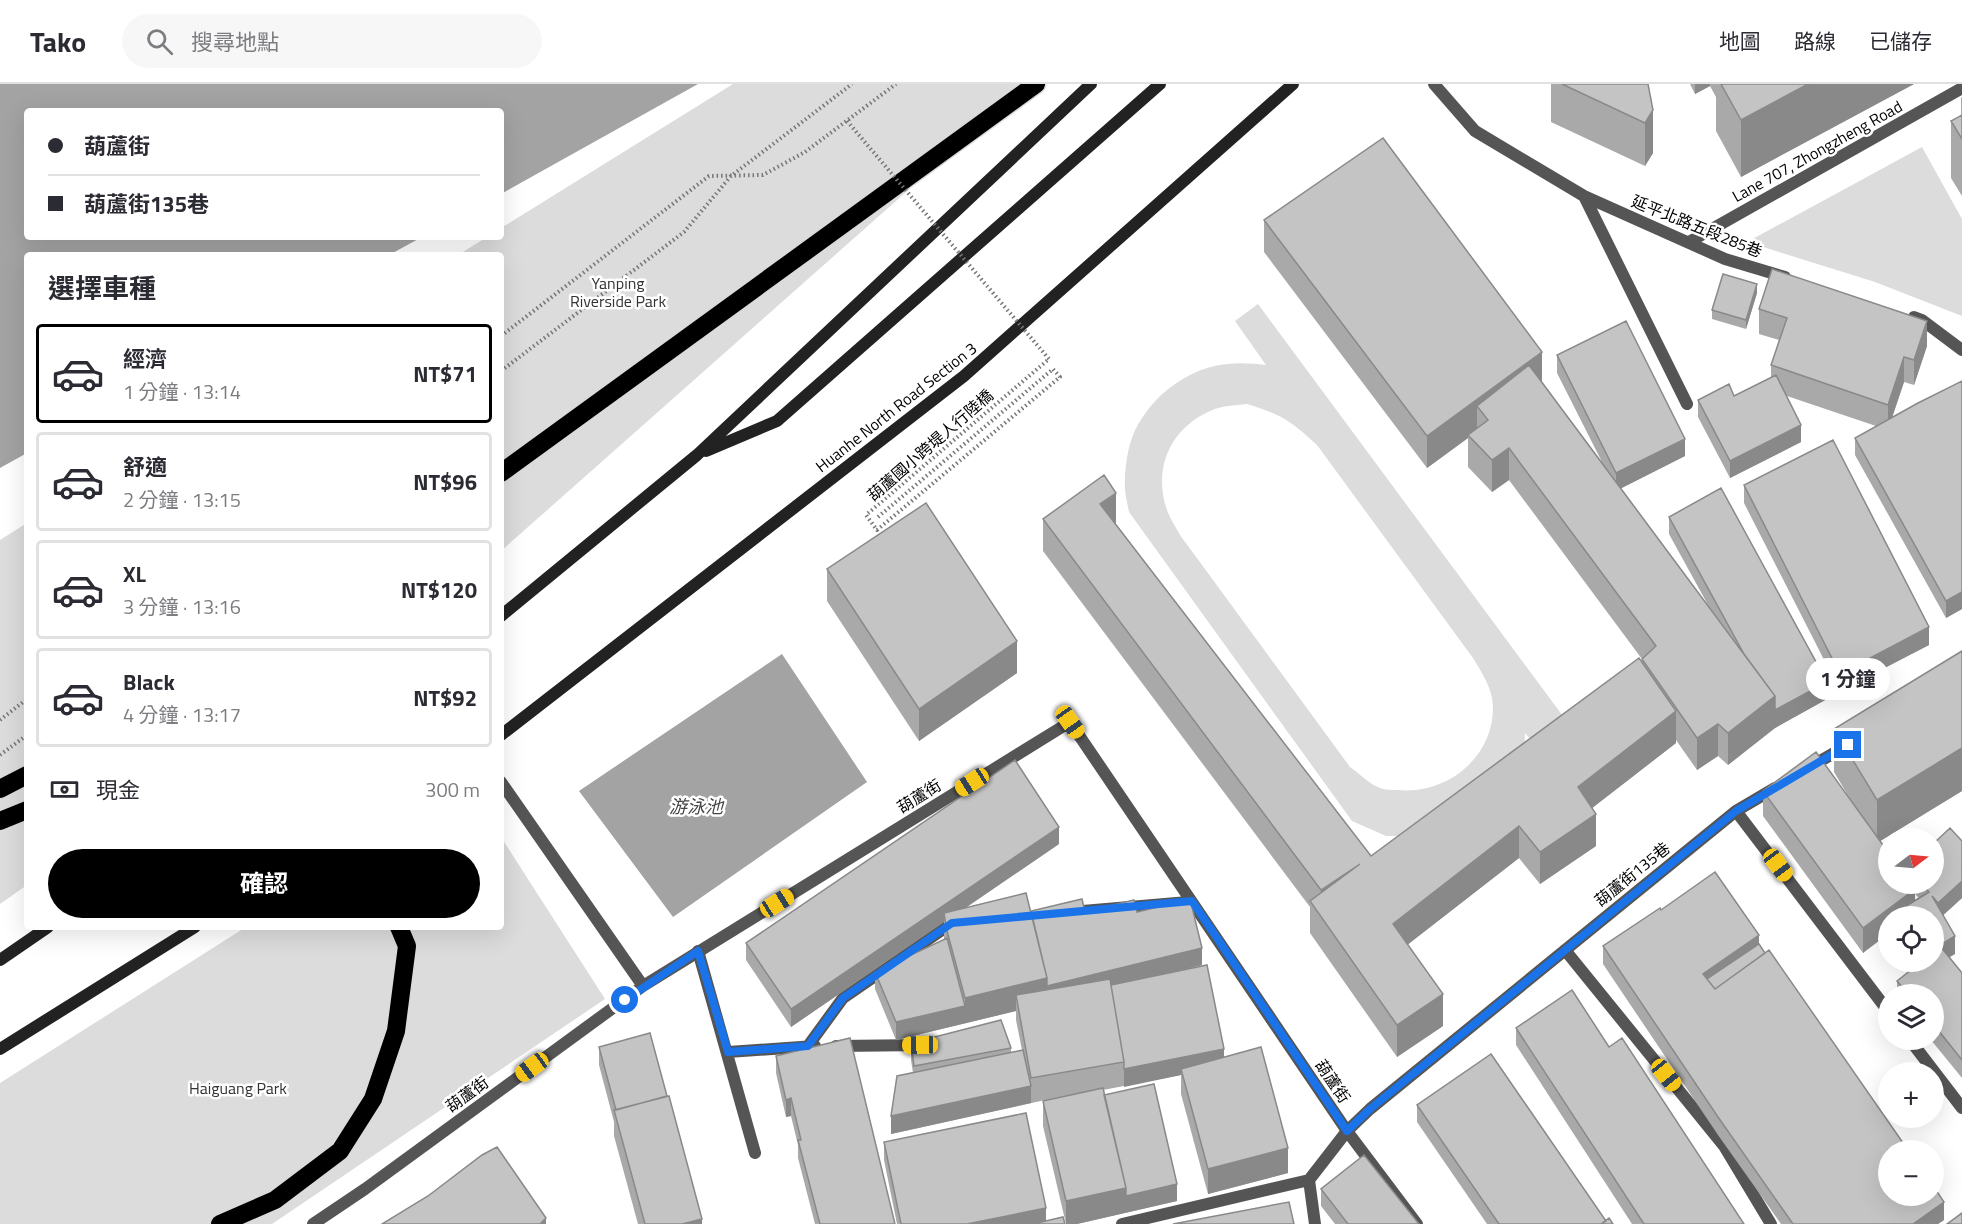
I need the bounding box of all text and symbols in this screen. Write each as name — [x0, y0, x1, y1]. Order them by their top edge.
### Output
search box — [122, 14, 542, 68]
text: Tako — [30, 20, 86, 63]
icon: search — [143, 25, 176, 58]
text: 搜尋地點 — [191, 25, 279, 59]
text: 地圖 — [1719, 25, 1761, 57]
text: 路線 — [1794, 25, 1836, 57]
text: 已儲存 — [1869, 25, 1932, 57]
street label: Lane 707, Zhongzheng Road — [1728, 94, 1906, 208]
text: 葫蘆街 — [84, 129, 150, 163]
text: 葫蘆街135巷 — [84, 187, 209, 221]
street label: 延平北路五段285巷 — [1628, 189, 1766, 263]
text: 選擇車種 — [48, 267, 156, 308]
park label: Yanping Riverside Park — [570, 271, 666, 313]
street label: Huanhe North Road Section 3 — [810, 336, 982, 478]
text: 經濟 — [123, 342, 167, 376]
icon: car — [51, 347, 105, 401]
text: NT$71 — [413, 357, 477, 391]
text: 1 分鐘 · 13:14 — [123, 376, 241, 407]
street label: 葫蘆國小跨堤人行陸橋 — [862, 383, 998, 507]
text: 舒適 — [123, 450, 167, 484]
icon: car — [51, 455, 105, 509]
text: NT$96 — [413, 465, 477, 499]
text: 2 分鐘 · 13:15 — [123, 484, 241, 515]
text: XL — [123, 557, 146, 591]
icon: car — [51, 563, 105, 617]
text: NT$120 — [401, 573, 477, 607]
text: 3 分鐘 · 13:16 — [123, 591, 241, 622]
callout: 1 分鐘 — [1806, 658, 1890, 700]
text: 1 分鐘 — [1820, 663, 1876, 694]
text: Black — [123, 665, 175, 699]
icon: car — [51, 671, 105, 725]
text: NT$92 — [413, 681, 477, 715]
text: 4 分鐘 · 13:17 — [123, 699, 241, 730]
car — [1052, 702, 1088, 742]
route end — [1834, 731, 1861, 758]
car — [952, 765, 992, 799]
icon: cash — [48, 773, 81, 806]
text: 現金 — [96, 773, 140, 807]
street label: 葫蘆街 — [892, 773, 946, 819]
text: 300 m — [425, 774, 480, 805]
water label: 游泳池 — [669, 793, 725, 820]
north arrow — [1878, 828, 1944, 894]
map controls — [1878, 828, 1944, 1206]
street label: 葫蘆街135巷 — [1589, 836, 1675, 912]
car — [1760, 845, 1796, 885]
button: 確認 — [48, 849, 480, 918]
car — [757, 886, 797, 920]
button: locate — [1878, 906, 1944, 972]
button: layers — [1878, 984, 1944, 1050]
route start — [611, 986, 638, 1013]
car — [902, 1036, 938, 1054]
car — [512, 1049, 552, 1085]
street label: 葫蘆街 — [1310, 1054, 1356, 1108]
car — [1648, 1055, 1684, 1095]
button: + — [1878, 1062, 1944, 1128]
street label: 葫蘆街 — [441, 1070, 493, 1118]
park label: Haiguang Park — [189, 1076, 287, 1100]
button: − — [1878, 1140, 1944, 1206]

